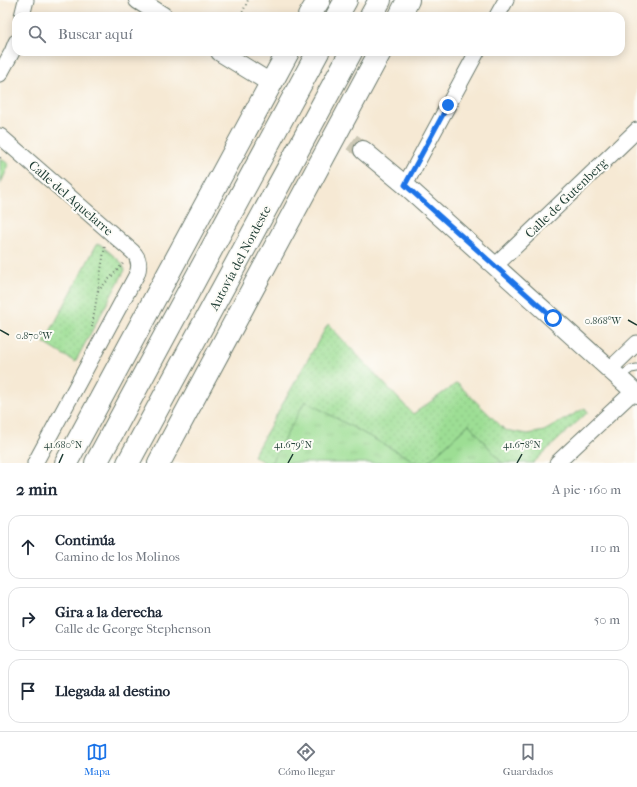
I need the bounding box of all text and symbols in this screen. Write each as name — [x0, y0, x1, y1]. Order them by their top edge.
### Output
search box — [12, 12, 625, 56]
icon: search — [26, 23, 48, 45]
text: Buscar aquí — [58, 25, 133, 43]
route end — [439, 96, 457, 114]
street label: Calle de Gutenberg — [522, 154, 611, 241]
street label: Calle del Aquelarre — [26, 157, 117, 239]
street label: Autovía del Nordeste — [206, 203, 274, 314]
route start — [544, 309, 562, 327]
text: 0.868°W — [585, 315, 622, 327]
text: 0.870°W — [16, 330, 53, 342]
text: 41.680°N — [44, 439, 83, 451]
text: 41.679°N — [274, 439, 312, 451]
text: 41.678°N — [503, 439, 541, 451]
text: 2 min — [16, 479, 57, 499]
text: A pie · 160 m — [552, 482, 621, 497]
text: Continúa — [55, 531, 115, 549]
icon: ahead — [17, 536, 39, 558]
text: 110 m — [590, 540, 620, 555]
text: Camino de los Molinos — [55, 549, 180, 564]
text: Gira a la derecha — [55, 603, 162, 621]
icon: right — [17, 608, 39, 630]
text: 50 m — [594, 612, 620, 627]
text: Calle de George Stephenson — [55, 621, 211, 636]
icon: arrive — [17, 680, 39, 702]
text: Llegada al destino — [55, 682, 170, 700]
tab: Mapa — [84, 741, 110, 778]
tab: Cómo llegar — [278, 741, 335, 778]
tab: Guardados — [503, 741, 553, 778]

